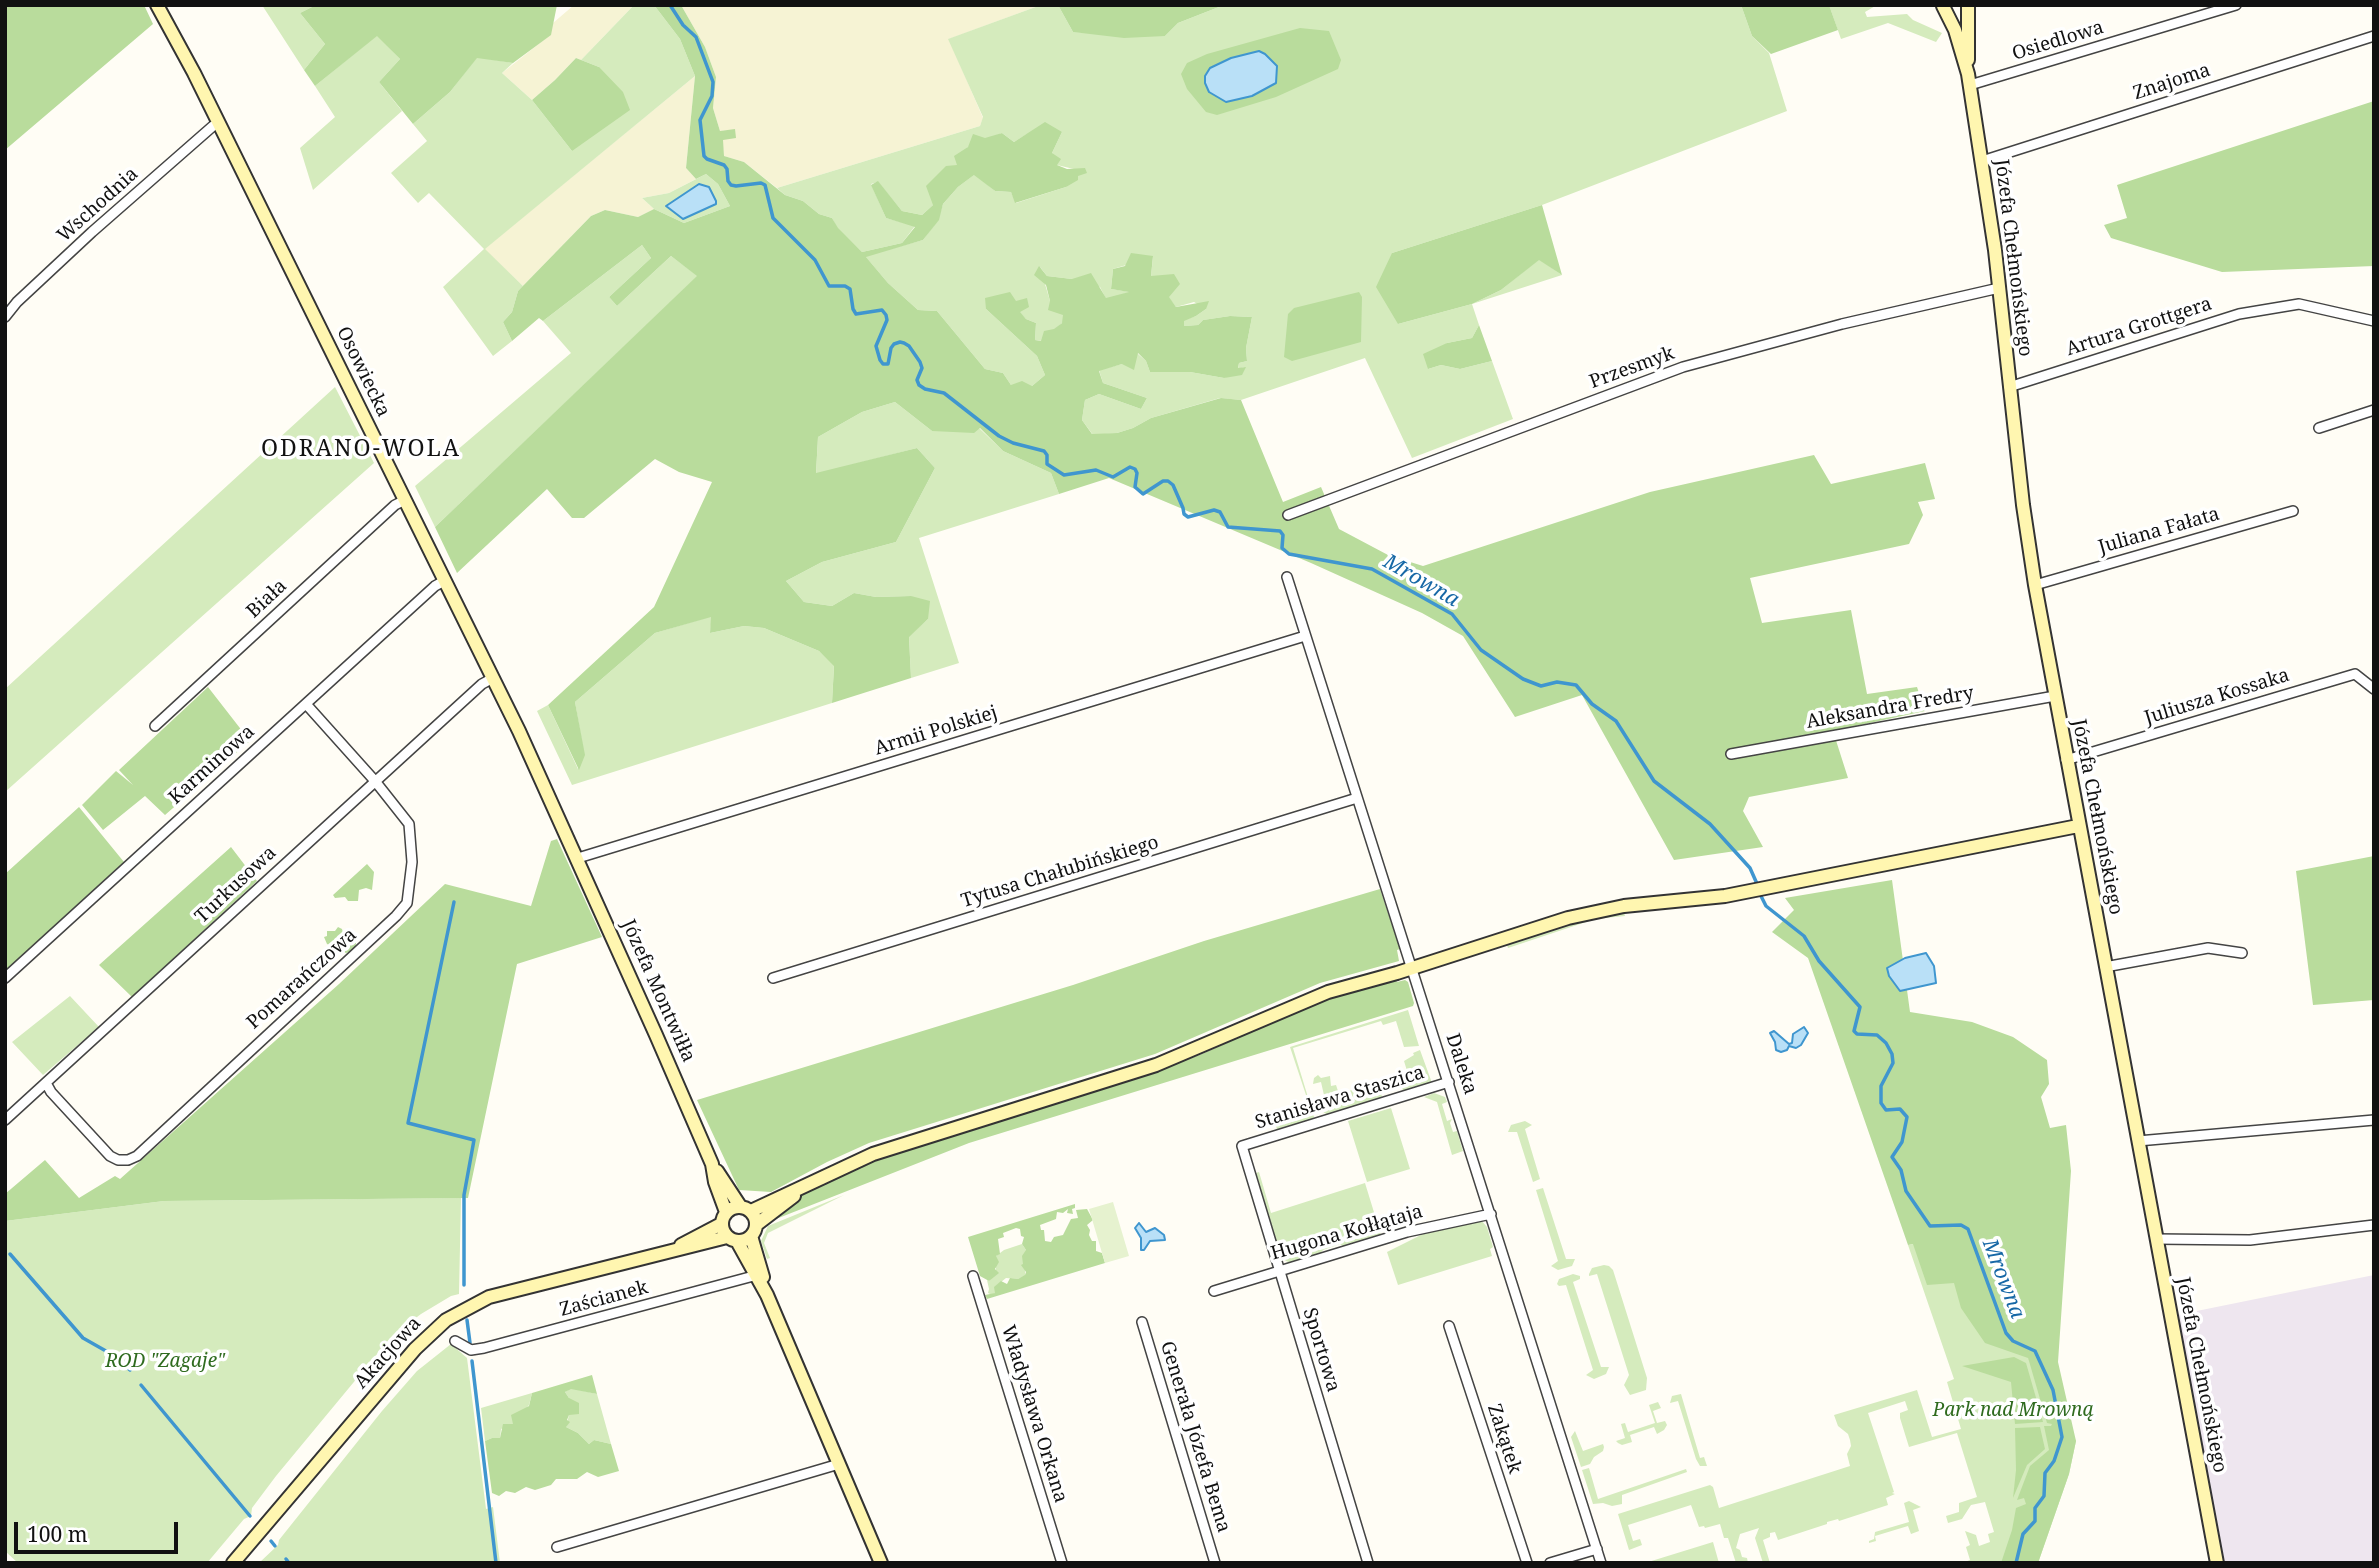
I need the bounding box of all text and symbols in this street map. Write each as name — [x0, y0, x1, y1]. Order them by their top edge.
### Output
street label: Osiedlowa — [2009, 16, 2107, 66]
street label: Znajoma — [2131, 59, 2213, 105]
street label: Józefa Chełmońskiego — [1990, 158, 2036, 358]
street label: Wschodnia — [53, 163, 143, 247]
street label: Artura Grottgera — [2063, 293, 2215, 361]
street label: Osowiecka — [331, 323, 395, 421]
street label: Przesmyk — [1587, 342, 1677, 394]
district label: ODRANO-WOLA — [262, 435, 460, 463]
street label: Juliana Fałata — [2096, 503, 2222, 559]
water label: Mrowna — [1379, 549, 1463, 613]
street label: Biała — [242, 575, 292, 623]
street label: Juliusza Kossaka — [2142, 664, 2292, 730]
street label: Aleksandra Fredry — [1804, 682, 1976, 734]
street label: Armii Polskiej — [872, 701, 1000, 761]
street label: Józefa Chełmońskiego — [2067, 717, 2127, 917]
street label: Karminowa — [165, 721, 259, 809]
street label: Tytusa Chałubińskiego — [959, 831, 1161, 913]
street label: Turkusowa — [191, 842, 281, 928]
street label: Józefa Montwiłła — [616, 916, 700, 1066]
street label: Pomarańczowa — [242, 924, 362, 1034]
street label: Daleka — [1441, 1031, 1481, 1097]
street label: Stanisława Staszica — [1253, 1061, 1427, 1135]
street label: Hugona Kołłątaja — [1268, 1200, 1426, 1266]
water label: Mrowna — [1976, 1236, 2030, 1322]
street label: Józefa Chełmońskiego — [2171, 1275, 2231, 1475]
street label: Zaścianek — [557, 1276, 651, 1322]
street label: Sportowa — [1297, 1305, 1345, 1395]
street label: Akacjowa — [350, 1313, 426, 1393]
street label: Władysława Orkana — [996, 1322, 1072, 1506]
street label: Generała Józefa Bema — [1155, 1339, 1235, 1535]
park label: ROD "Zagaje" — [105, 1351, 225, 1373]
park label: Park nad Mrowną — [1933, 1400, 2093, 1422]
street label: Zakątek — [1482, 1401, 1526, 1477]
scale bar — [18, 1508, 182, 1552]
text: 100 m — [27, 1520, 88, 1548]

